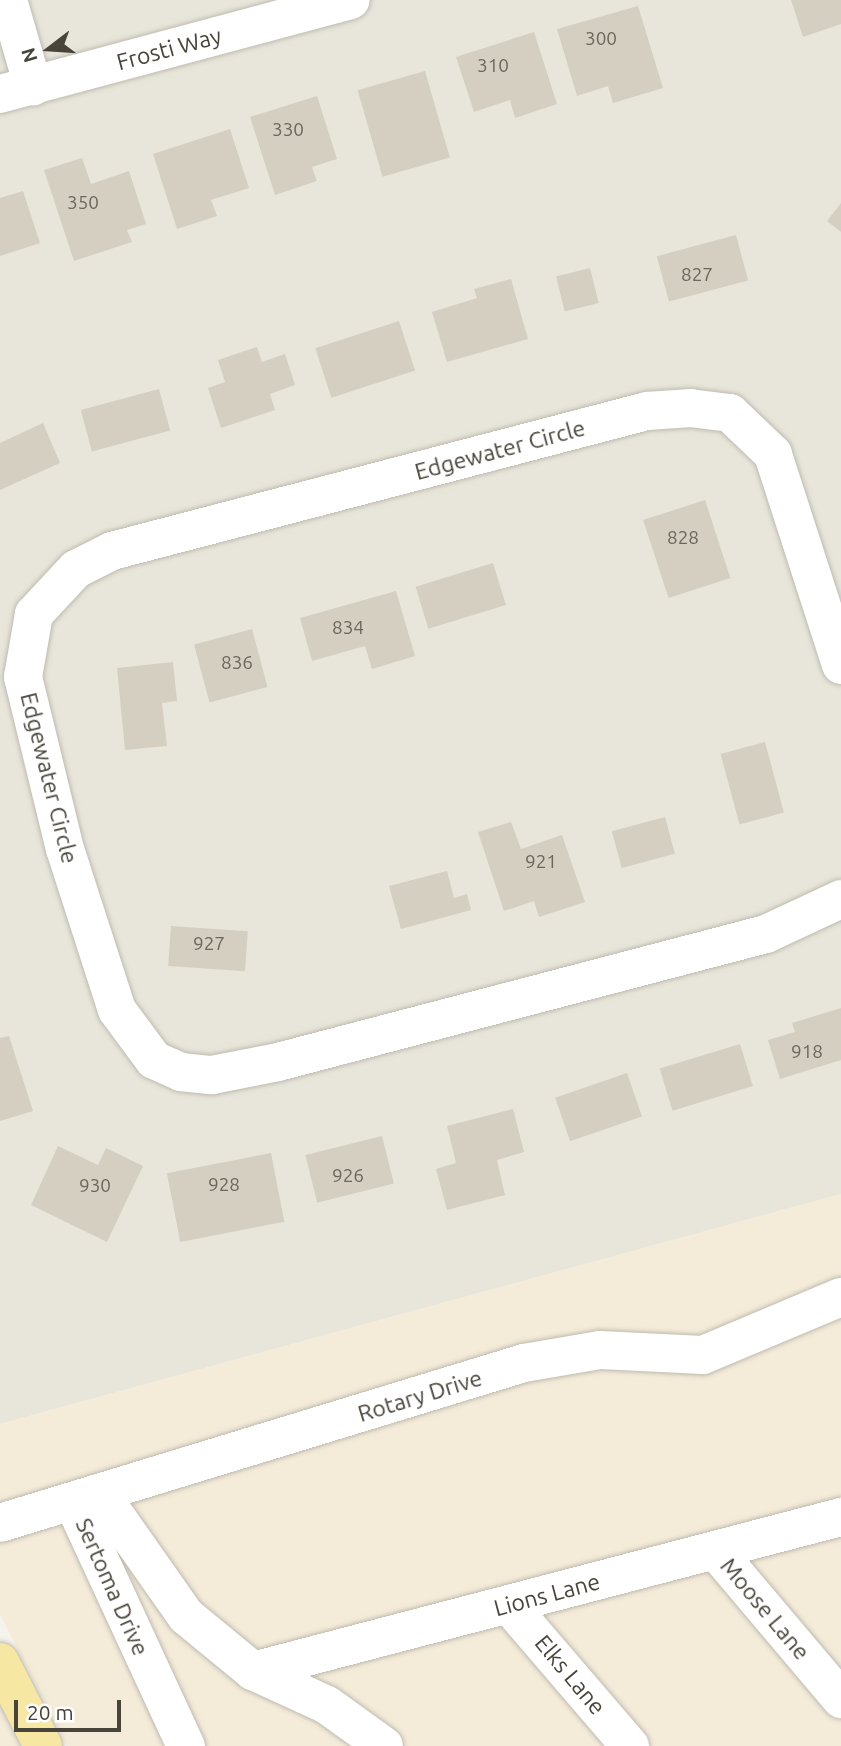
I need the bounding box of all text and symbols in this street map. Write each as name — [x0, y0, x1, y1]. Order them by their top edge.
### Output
north arrow — [14, 14, 84, 84]
street label: Frosti Way — [114, 22, 224, 76]
house number: 300 — [585, 28, 617, 50]
text: N — [16, 45, 42, 65]
house number: 310 — [477, 55, 509, 77]
house number: 330 — [272, 119, 304, 141]
house number: 350 — [67, 192, 99, 214]
house number: 827 — [681, 264, 713, 286]
street label: Edgewater Circle — [412, 414, 588, 486]
house number: 828 — [667, 527, 699, 549]
house number: 834 — [332, 617, 364, 639]
house number: 836 — [221, 652, 253, 674]
street label: Edgewater Circle — [14, 690, 84, 866]
house number: 921 — [525, 851, 557, 873]
house number: 927 — [193, 933, 225, 955]
house number: 918 — [791, 1041, 823, 1063]
house number: 926 — [332, 1165, 364, 1187]
house number: 928 — [208, 1174, 240, 1196]
house number: 930 — [79, 1175, 111, 1197]
street label: Rotary Drive — [355, 1364, 485, 1428]
street label: Sertoma Drive — [69, 1514, 155, 1660]
street label: Moose Lane — [715, 1553, 815, 1665]
street label: Lions Lane — [491, 1568, 603, 1622]
street label: Elks Lane — [529, 1630, 611, 1720]
scale bar — [18, 1686, 124, 1730]
text: 20 m — [27, 1700, 74, 1724]

